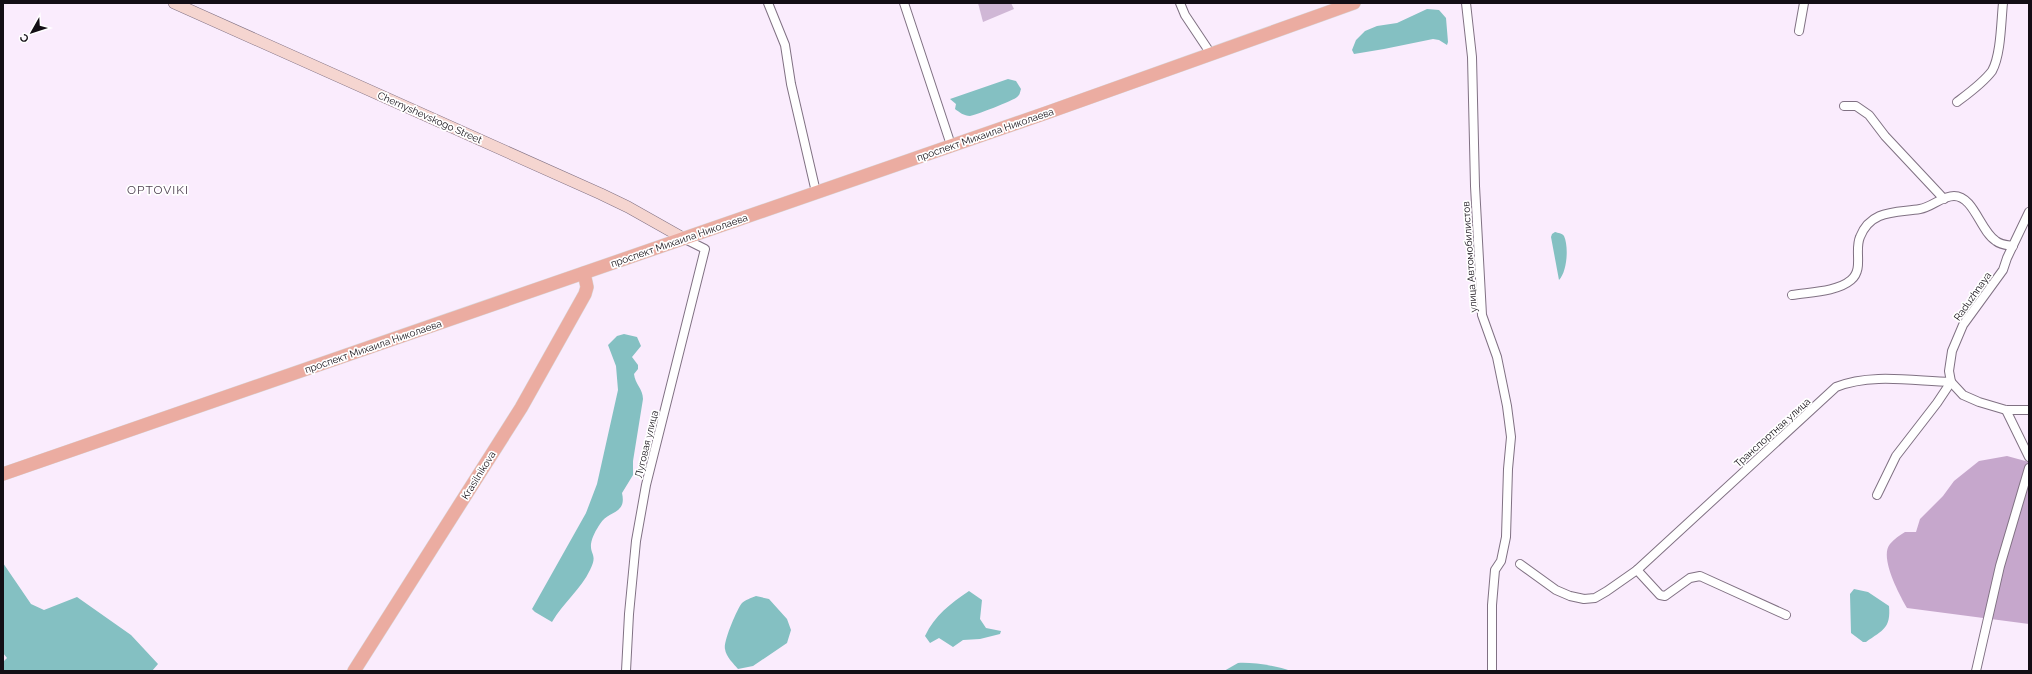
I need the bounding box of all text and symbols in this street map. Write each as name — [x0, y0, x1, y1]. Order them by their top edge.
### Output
north arrow — [12, 12, 52, 52]
text: С — [17, 31, 32, 45]
street label: Chernyshevskogo Street — [376, 89, 484, 146]
street label: проспект Михаила Николаева — [915, 106, 1055, 163]
district label: OPTOVIKI — [127, 183, 189, 197]
street label: улица Автомобилистов — [1460, 201, 1479, 313]
street label: проспект Михаила Николаева — [609, 212, 749, 269]
street label: Raduzhnaya — [1952, 270, 1993, 323]
street label: проспект Михаила Николаева — [303, 318, 443, 375]
street label: Транспортная улица — [1732, 396, 1812, 469]
street label: Луговая улица — [633, 409, 660, 479]
street label: Krasilnikova — [459, 449, 498, 501]

